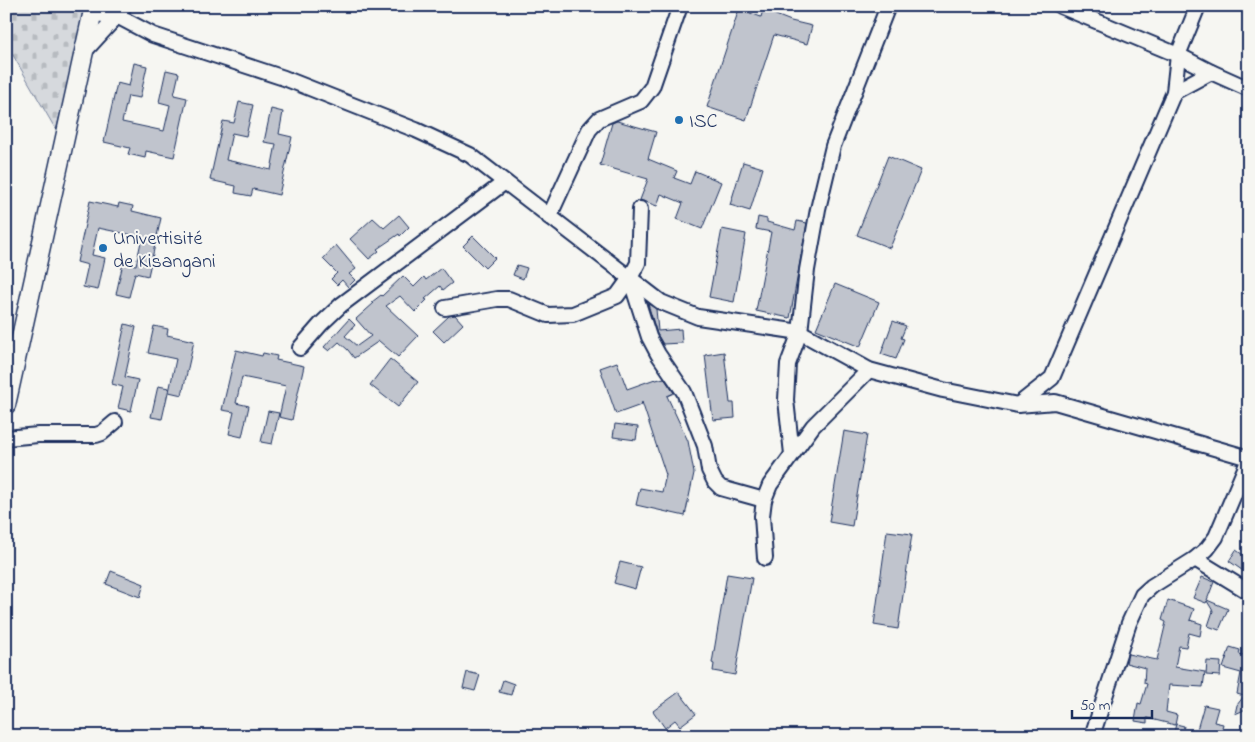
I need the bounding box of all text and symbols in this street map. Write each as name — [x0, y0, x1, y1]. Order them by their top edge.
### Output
place label: ISC — [689, 108, 718, 137]
marker: ISC — [673, 114, 685, 126]
place label: Univertisité de Kisangani — [113, 225, 216, 278]
marker: Univertisité de Kisangani — [97, 242, 109, 254]
scale bar — [1072, 687, 1152, 719]
text: 50 m — [1080, 695, 1111, 717]

